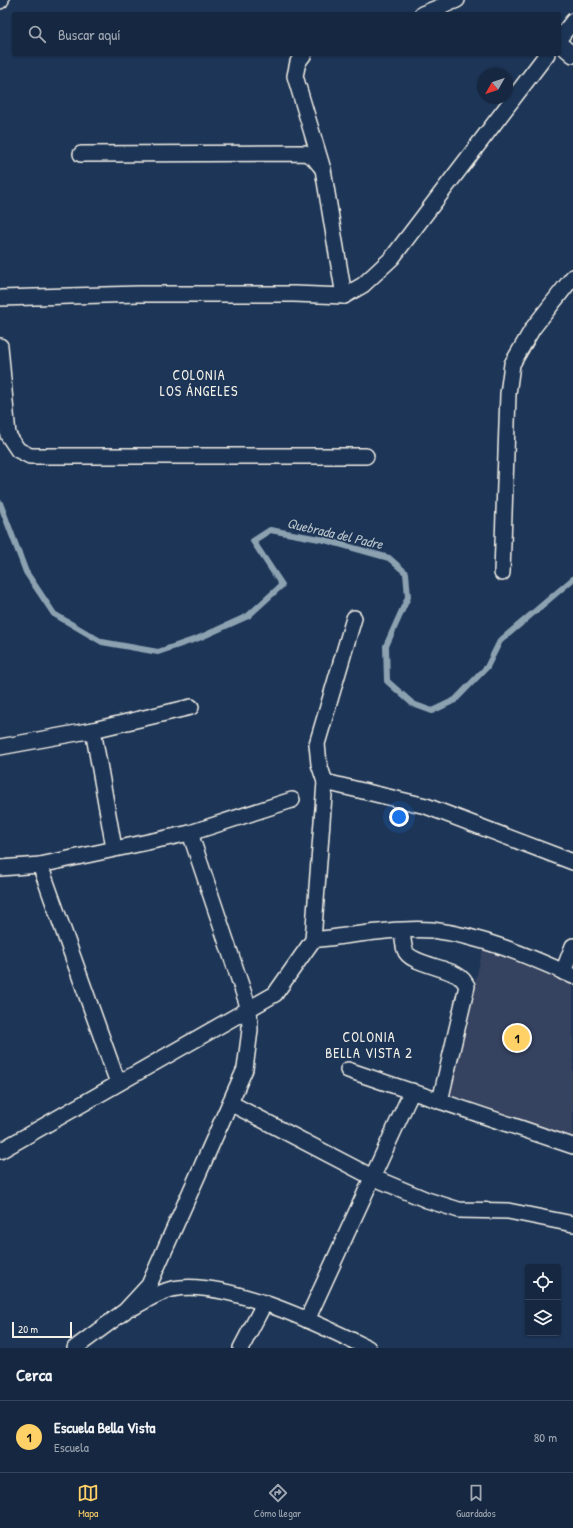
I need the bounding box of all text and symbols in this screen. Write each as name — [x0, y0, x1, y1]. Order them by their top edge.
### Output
search box — [12, 12, 561, 56]
icon: search — [26, 23, 48, 45]
text: Buscar aquí — [58, 24, 121, 45]
north arrow — [477, 68, 513, 104]
district label: COLONIA LOS ÁNGELES — [160, 365, 238, 400]
water label: Quebrada del Padre — [285, 513, 386, 554]
your location — [389, 807, 409, 827]
pin: 1 — [504, 1023, 530, 1053]
district label: COLONIA BELLA VISTA 2 — [325, 1027, 413, 1062]
map controls — [525, 1264, 561, 1336]
button: locate — [525, 1264, 561, 1300]
button: layers — [525, 1300, 561, 1336]
scale bar — [12, 1320, 72, 1339]
text: 20 m — [18, 1322, 38, 1336]
text: Cerca — [16, 1363, 52, 1386]
text: Escuela Bella Vista — [54, 1417, 156, 1438]
text: 1 — [27, 1428, 31, 1446]
text: 80 m — [534, 1428, 557, 1446]
text: Escuela — [54, 1438, 89, 1456]
tab: Mapa — [77, 1482, 99, 1520]
tab: Cómo llegar — [254, 1482, 301, 1520]
tab: Guardados — [456, 1482, 496, 1520]

